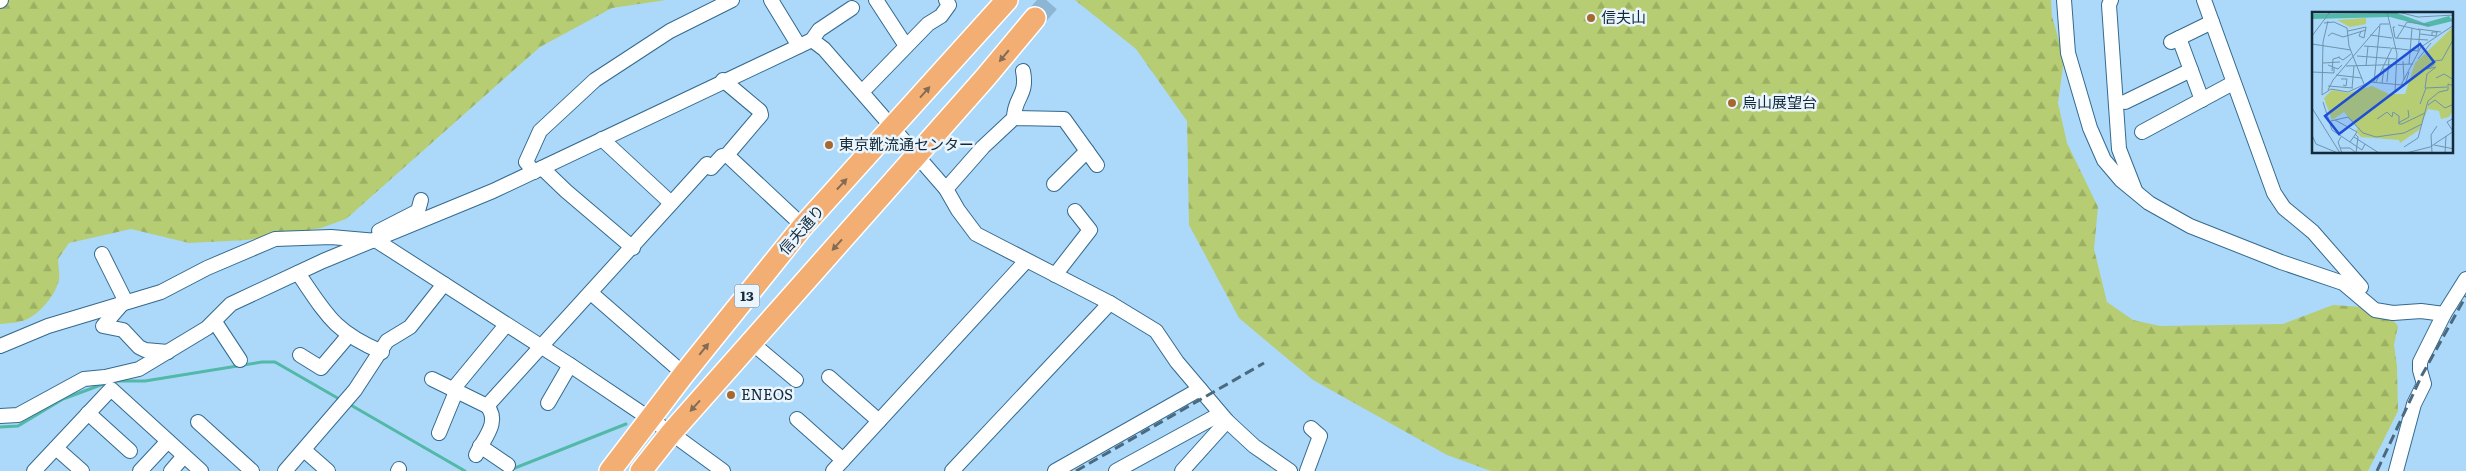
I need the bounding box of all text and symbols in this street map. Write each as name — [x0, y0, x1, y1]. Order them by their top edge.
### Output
place label: 信夫山 — [1601, 5, 1646, 28]
marker: 信夫山 — [1585, 12, 1597, 24]
inset map — [2312, 12, 2454, 154]
one-way arrow — [998, 49, 1009, 62]
one-way arrow — [919, 87, 931, 99]
place label: 烏山展望台 — [1742, 90, 1817, 113]
marker: 烏山展望台 — [1726, 97, 1738, 109]
place label: 東京靴流通センター — [839, 132, 974, 155]
marker: 東京靴流通センター — [823, 139, 835, 151]
one-way arrow — [836, 178, 847, 191]
street label: 信夫通り — [773, 199, 829, 259]
one-way arrow — [831, 238, 843, 250]
road number: 13 — [734, 284, 760, 308]
one-way arrow — [698, 343, 709, 356]
place label: ENEOS — [741, 382, 793, 405]
marker: ENEOS — [725, 389, 737, 401]
one-way arrow — [690, 400, 701, 412]

